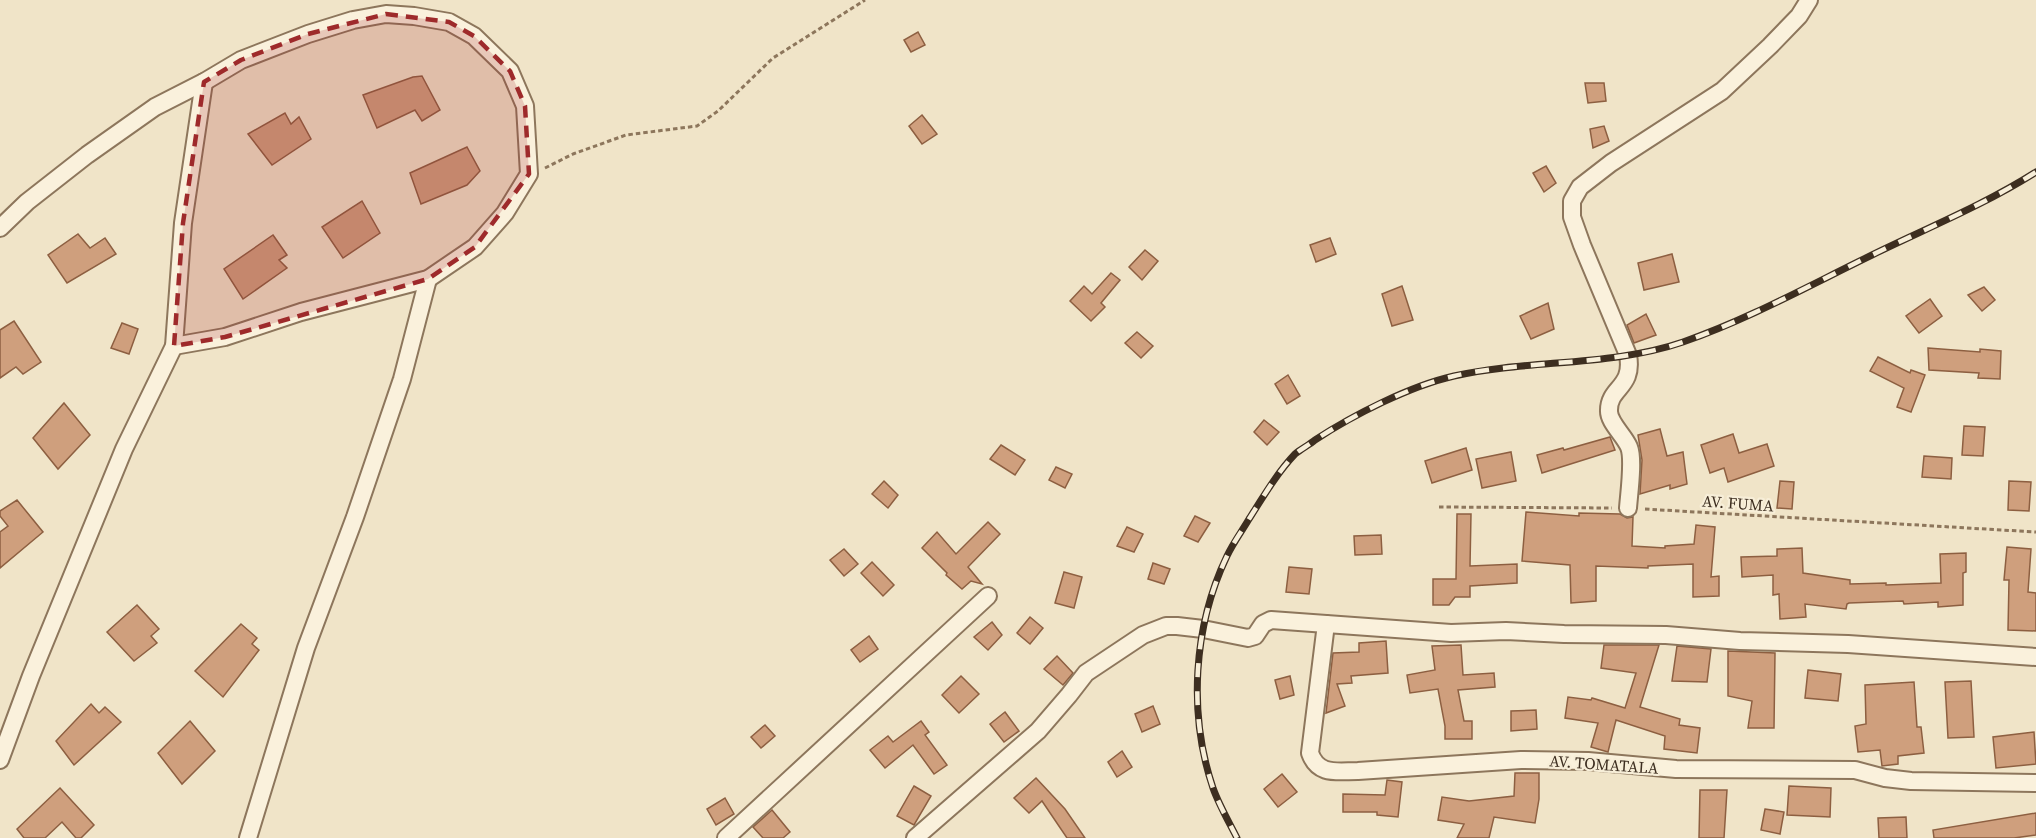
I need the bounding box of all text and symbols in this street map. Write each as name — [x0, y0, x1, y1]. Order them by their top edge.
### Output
street label: AV. FUMA — [1702, 490, 1775, 516]
street label: AV. TOMATALA — [1549, 749, 1660, 779]

